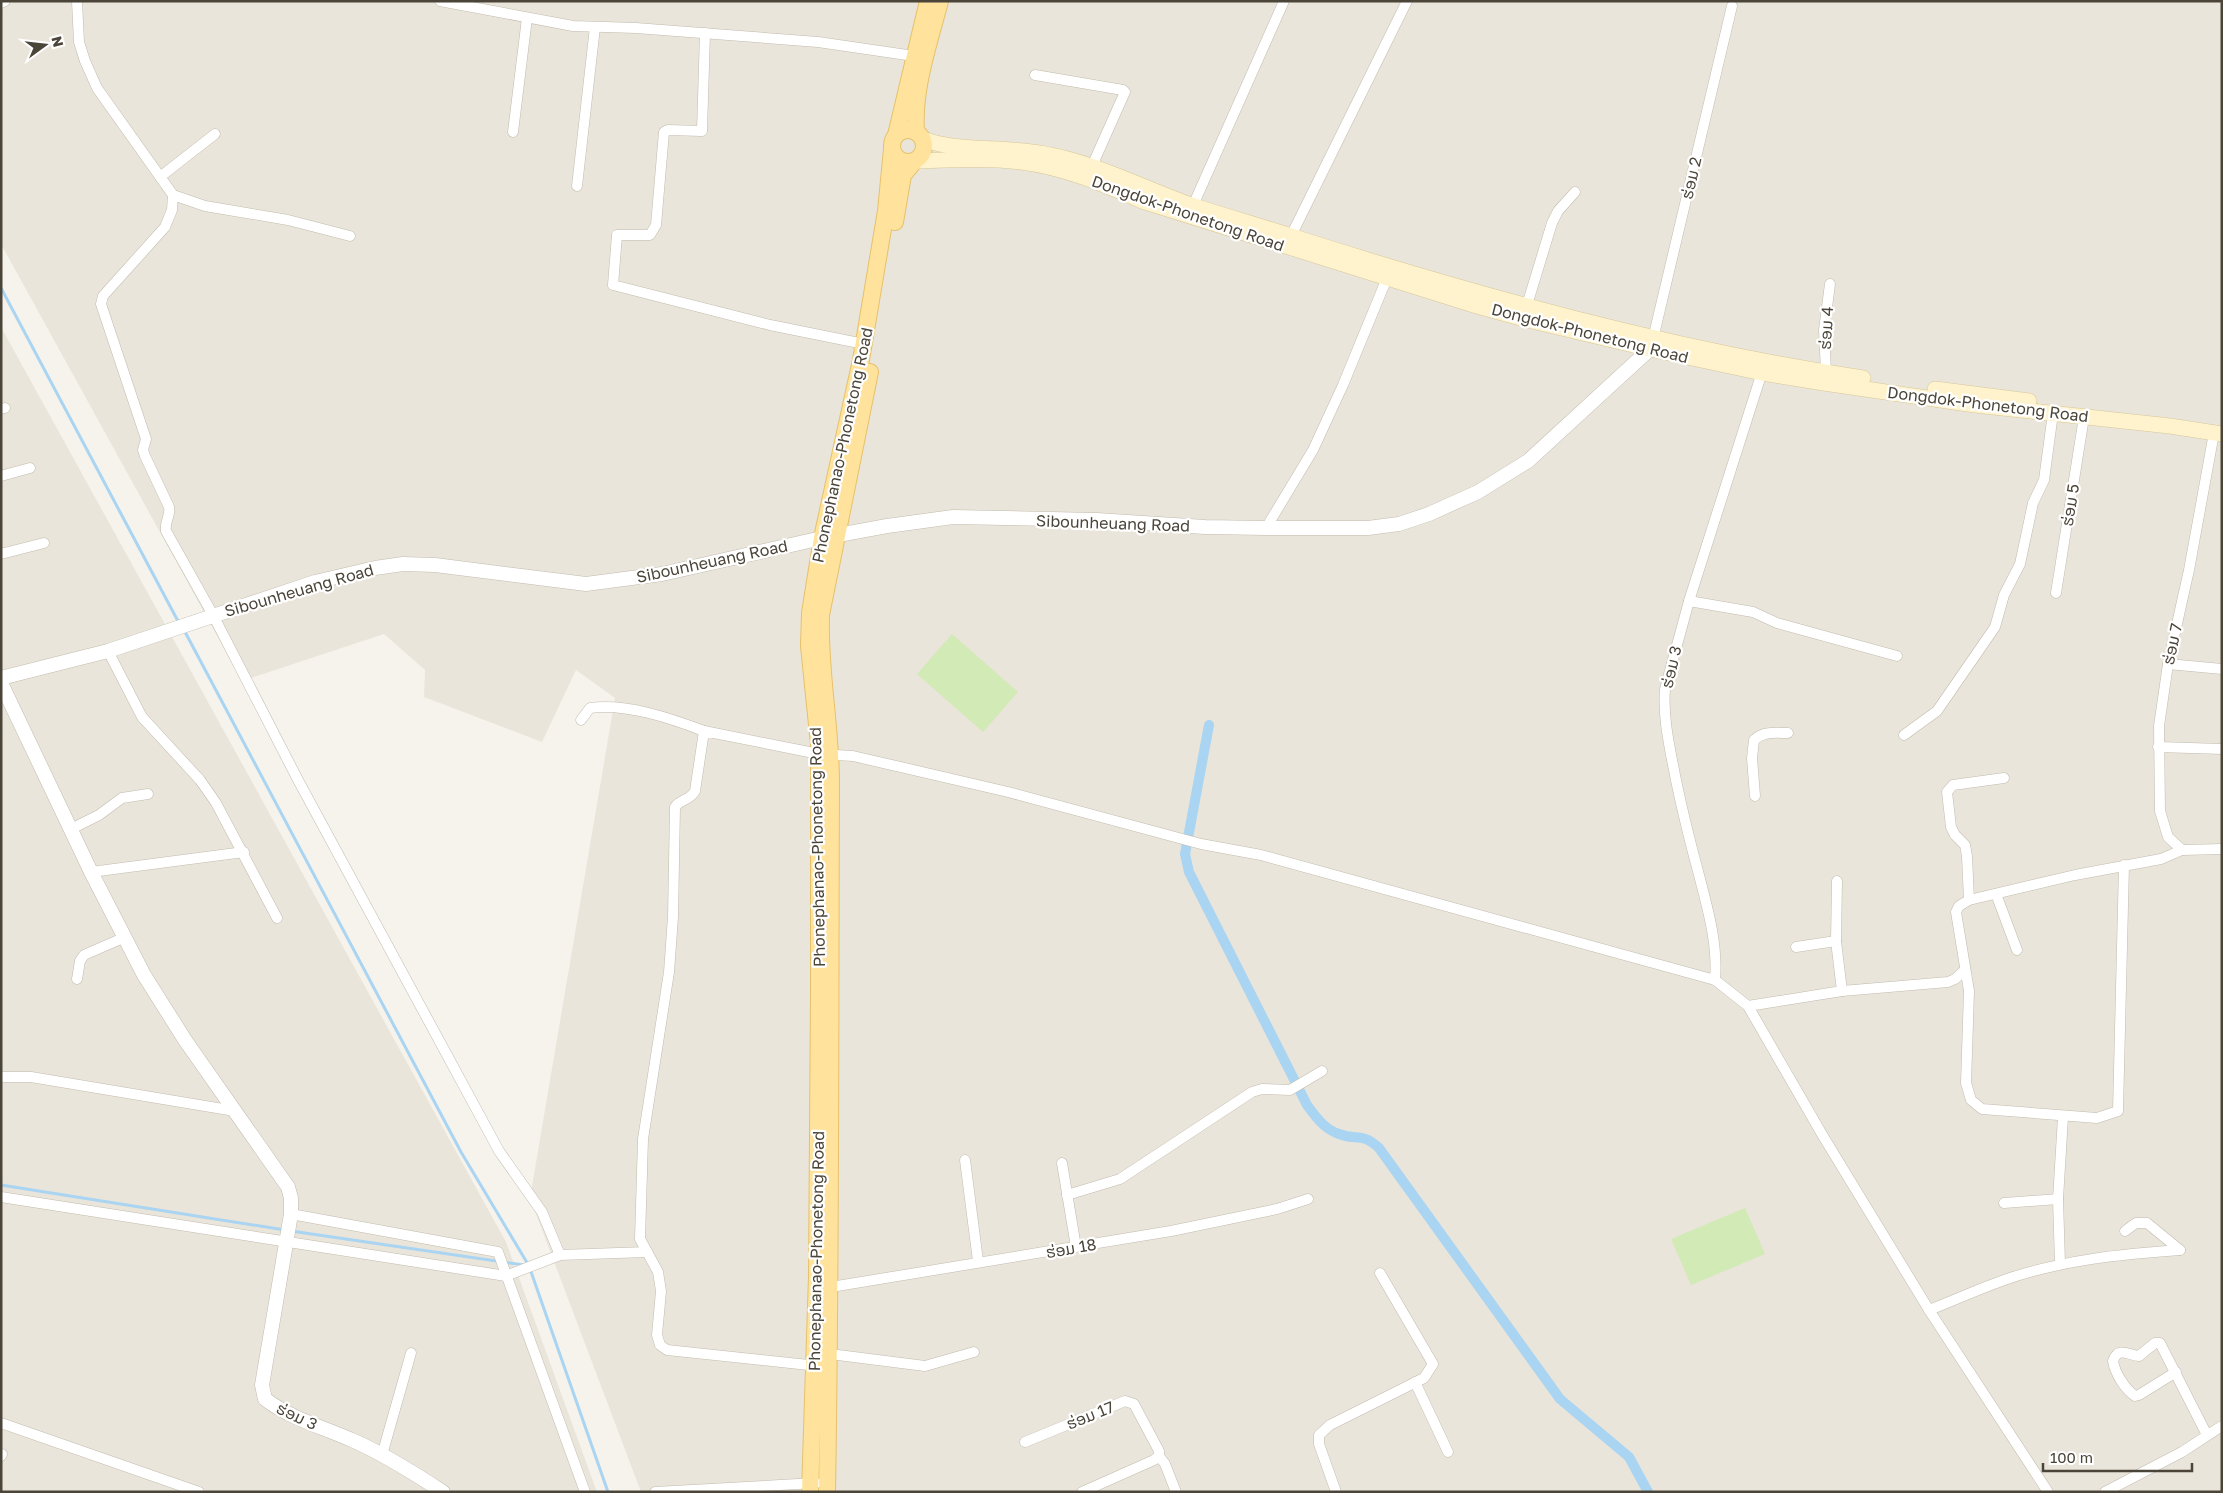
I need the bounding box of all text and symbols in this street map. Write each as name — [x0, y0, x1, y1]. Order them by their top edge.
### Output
north arrow — [20, 20, 70, 70]
text: N — [48, 34, 68, 49]
street label: ຮ່ອມ 2 — [1676, 155, 1706, 201]
street label: Dongdok-Phonetong Road — [1089, 171, 1287, 255]
street label: Dongdok-Phonetong Road — [1489, 299, 1691, 367]
street label: ຮ່ອມ 4 — [1815, 306, 1837, 350]
street label: Phonephanao-Phonetong Road — [807, 325, 877, 565]
street label: Dongdok-Phonetong Road — [1886, 382, 2090, 426]
street label: ຮ່ອມ 5 — [2057, 482, 2083, 528]
street label: Sibounheuang Road — [1036, 510, 1190, 536]
street label: Sibounheuang Road — [634, 535, 790, 587]
street label: Sibounheuang Road — [222, 559, 376, 621]
street label: ຮ່ອມ 7 — [2158, 621, 2186, 667]
street label: ຮ່ອມ 3 — [1656, 644, 1686, 690]
street label: Phonephanao-Phonetong Road — [805, 727, 829, 967]
street label: Phonephanao-Phonetong Road — [804, 1131, 828, 1371]
street label: ຮ່ອມ 18 — [1044, 1234, 1098, 1262]
street label: ຮ່ອມ 17 — [1063, 1396, 1117, 1434]
street label: ຮ່ອມ 3 — [273, 1398, 321, 1434]
scale bar — [2043, 1440, 2192, 1472]
text: 100 m — [2050, 1448, 2093, 1466]

